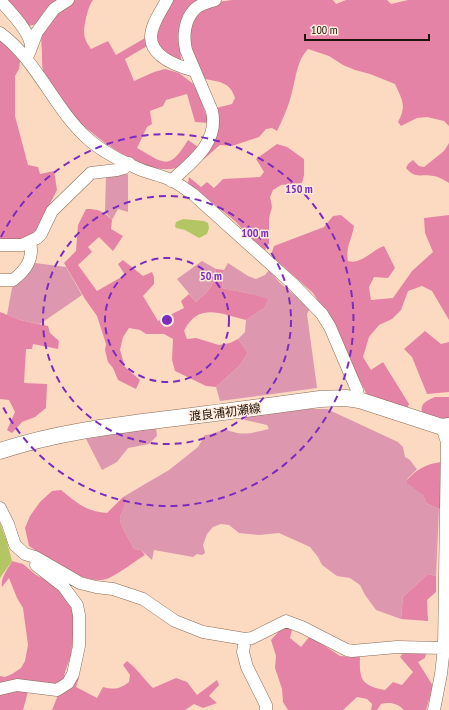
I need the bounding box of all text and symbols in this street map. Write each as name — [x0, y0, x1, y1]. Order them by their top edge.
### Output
scale bar — [305, 16, 429, 42]
text: 100 m — [311, 22, 338, 37]
text: 150 m — [285, 181, 313, 196]
text: 100 m — [241, 225, 269, 240]
text: 50 m — [200, 268, 222, 283]
centre of rings — [160, 313, 174, 327]
street label: 渡良浦初瀬線 — [188, 400, 262, 424]

